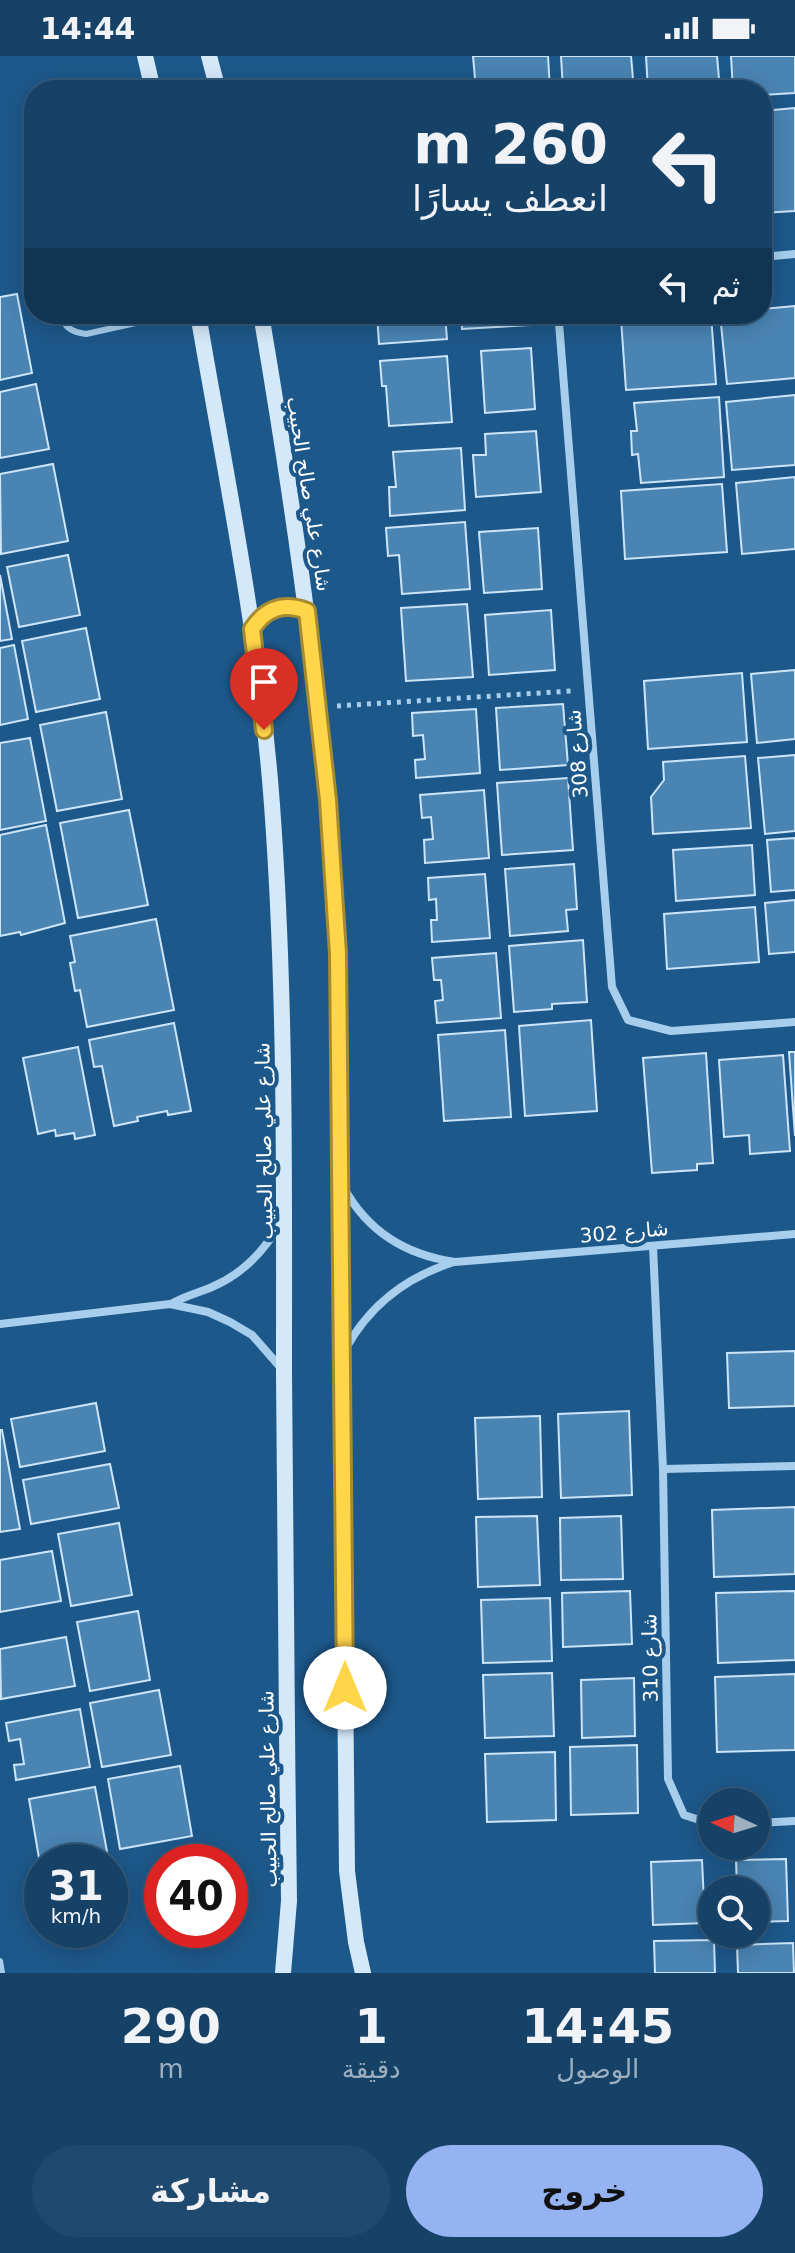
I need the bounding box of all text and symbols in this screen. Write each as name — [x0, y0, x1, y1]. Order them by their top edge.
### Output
text: 14:44 — [40, 11, 136, 46]
text: 260 m — [413, 111, 608, 176]
icon: left — [636, 112, 740, 216]
text: انعطف يسارًا — [412, 178, 608, 219]
icon: left — [652, 264, 696, 308]
text: ثم — [712, 269, 740, 304]
street label: شارع علي صالح الحبيب — [281, 395, 336, 593]
pin — [230, 648, 298, 730]
icon: arrive — [242, 660, 286, 704]
street label: شارع 308 — [561, 709, 593, 799]
street label: شارع علي صالح الحبيب — [250, 1042, 279, 1240]
street label: شارع 302 — [579, 1216, 669, 1248]
street label: شارع 310 — [637, 1613, 663, 1703]
position arrow — [303, 1646, 387, 1730]
street label: شارع علي صالح الحبيب — [254, 1690, 283, 1888]
north arrow — [698, 1788, 770, 1860]
map controls — [698, 1788, 770, 1948]
speed limit sign: 40 — [144, 1844, 248, 1948]
text: 31 — [48, 1863, 104, 1909]
button: search — [698, 1876, 770, 1948]
text: km/h — [51, 1904, 101, 1928]
text: 290 — [121, 1998, 221, 2054]
text: 1 — [355, 1998, 388, 2054]
text: 14:45 — [521, 1998, 674, 2054]
text: m — [158, 2054, 184, 2084]
text: دقيقة — [342, 2054, 401, 2084]
text: الوصول — [556, 2054, 639, 2084]
button: مشاركة — [32, 2145, 390, 2237]
button: خروج — [406, 2145, 763, 2237]

